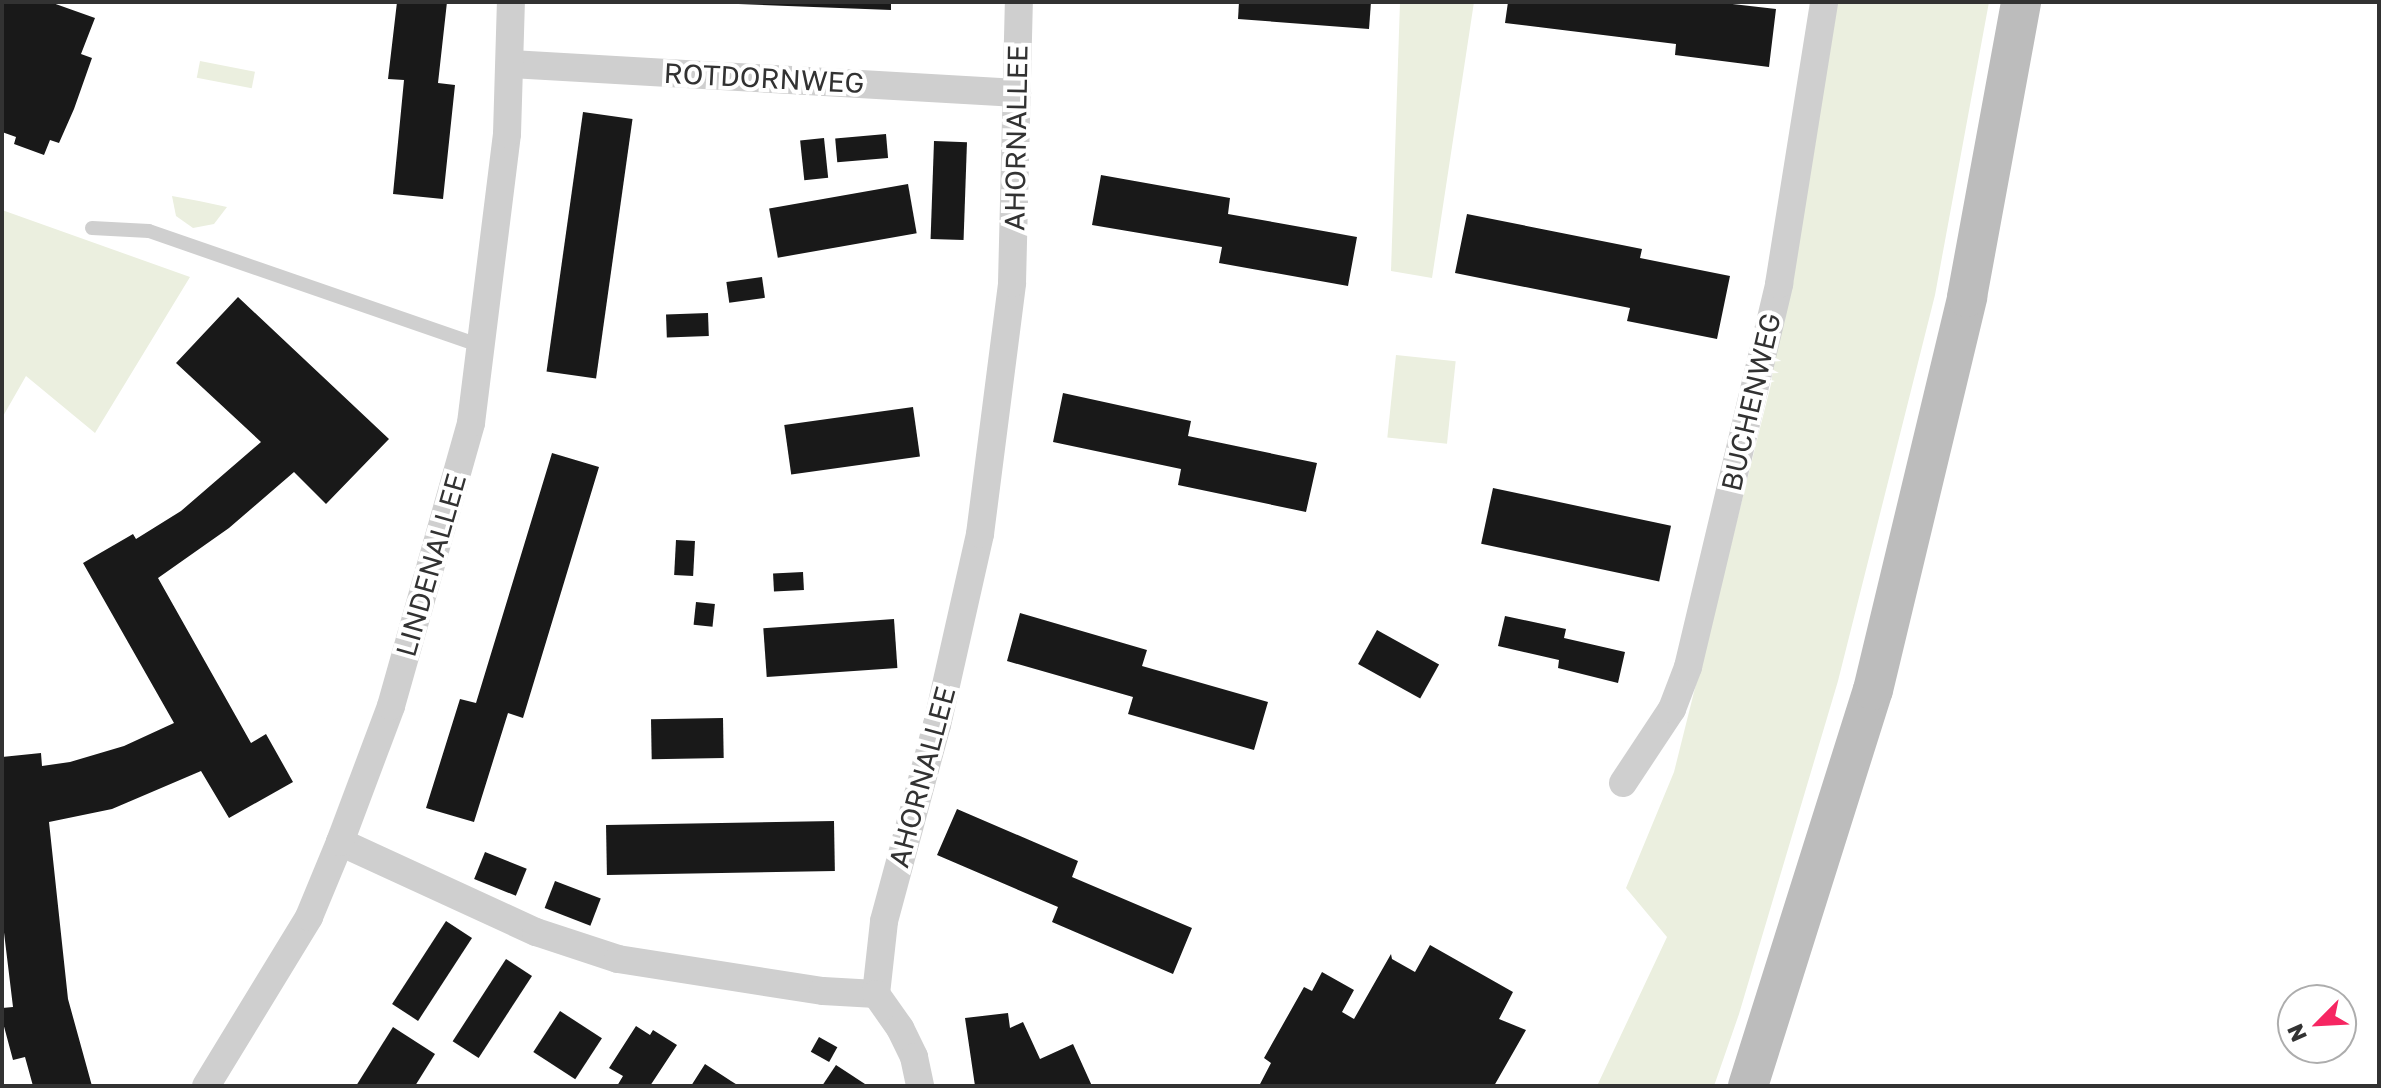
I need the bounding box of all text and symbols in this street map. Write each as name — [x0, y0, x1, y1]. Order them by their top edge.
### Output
street label: AHORNALLEE — [998, 45, 1034, 231]
street label: ROTDORNWEG — [663, 56, 865, 100]
street label: BUCHENWEG — [1714, 310, 1788, 494]
street label: LINDENALLEE — [389, 470, 473, 660]
street label: AHORNALLEE — [882, 683, 962, 871]
north arrow — [2277, 984, 2357, 1064]
text: N — [2281, 1020, 2312, 1046]

